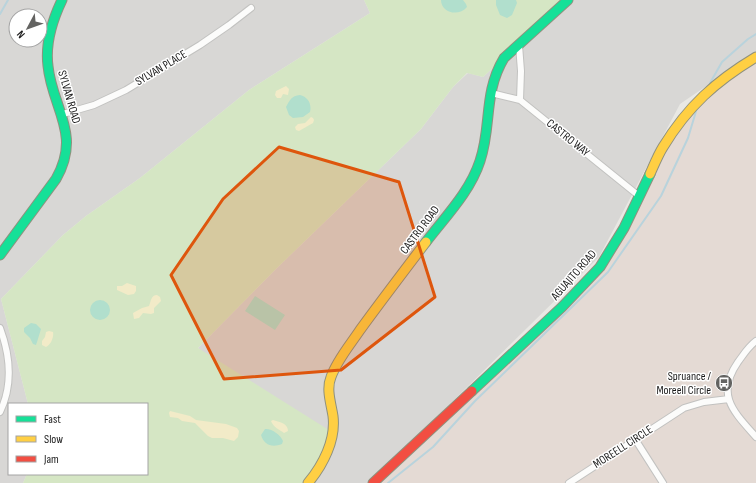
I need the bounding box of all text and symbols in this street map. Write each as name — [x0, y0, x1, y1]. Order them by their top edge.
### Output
north arrow — [8, 8, 48, 48]
text: N — [14, 28, 28, 41]
street label: SYLVAN PLACE — [132, 47, 190, 89]
street label: SYLVAN ROAD — [54, 69, 84, 125]
street label: CASTRO WAY — [543, 116, 593, 160]
street label: CASTRO ROAD — [397, 203, 443, 257]
street label: AGUAJITO ROAD — [547, 247, 600, 304]
place label: Spruance / Moreell Circle — [656, 369, 712, 398]
bus stop icon: Spruance / Moreell Circle — [714, 373, 734, 393]
legend — [8, 403, 148, 475]
text: Fast — [44, 412, 61, 427]
street label: MOREELL CIRCLE — [590, 422, 656, 472]
text: Slow — [44, 432, 63, 447]
text: Jam — [43, 452, 59, 467]

